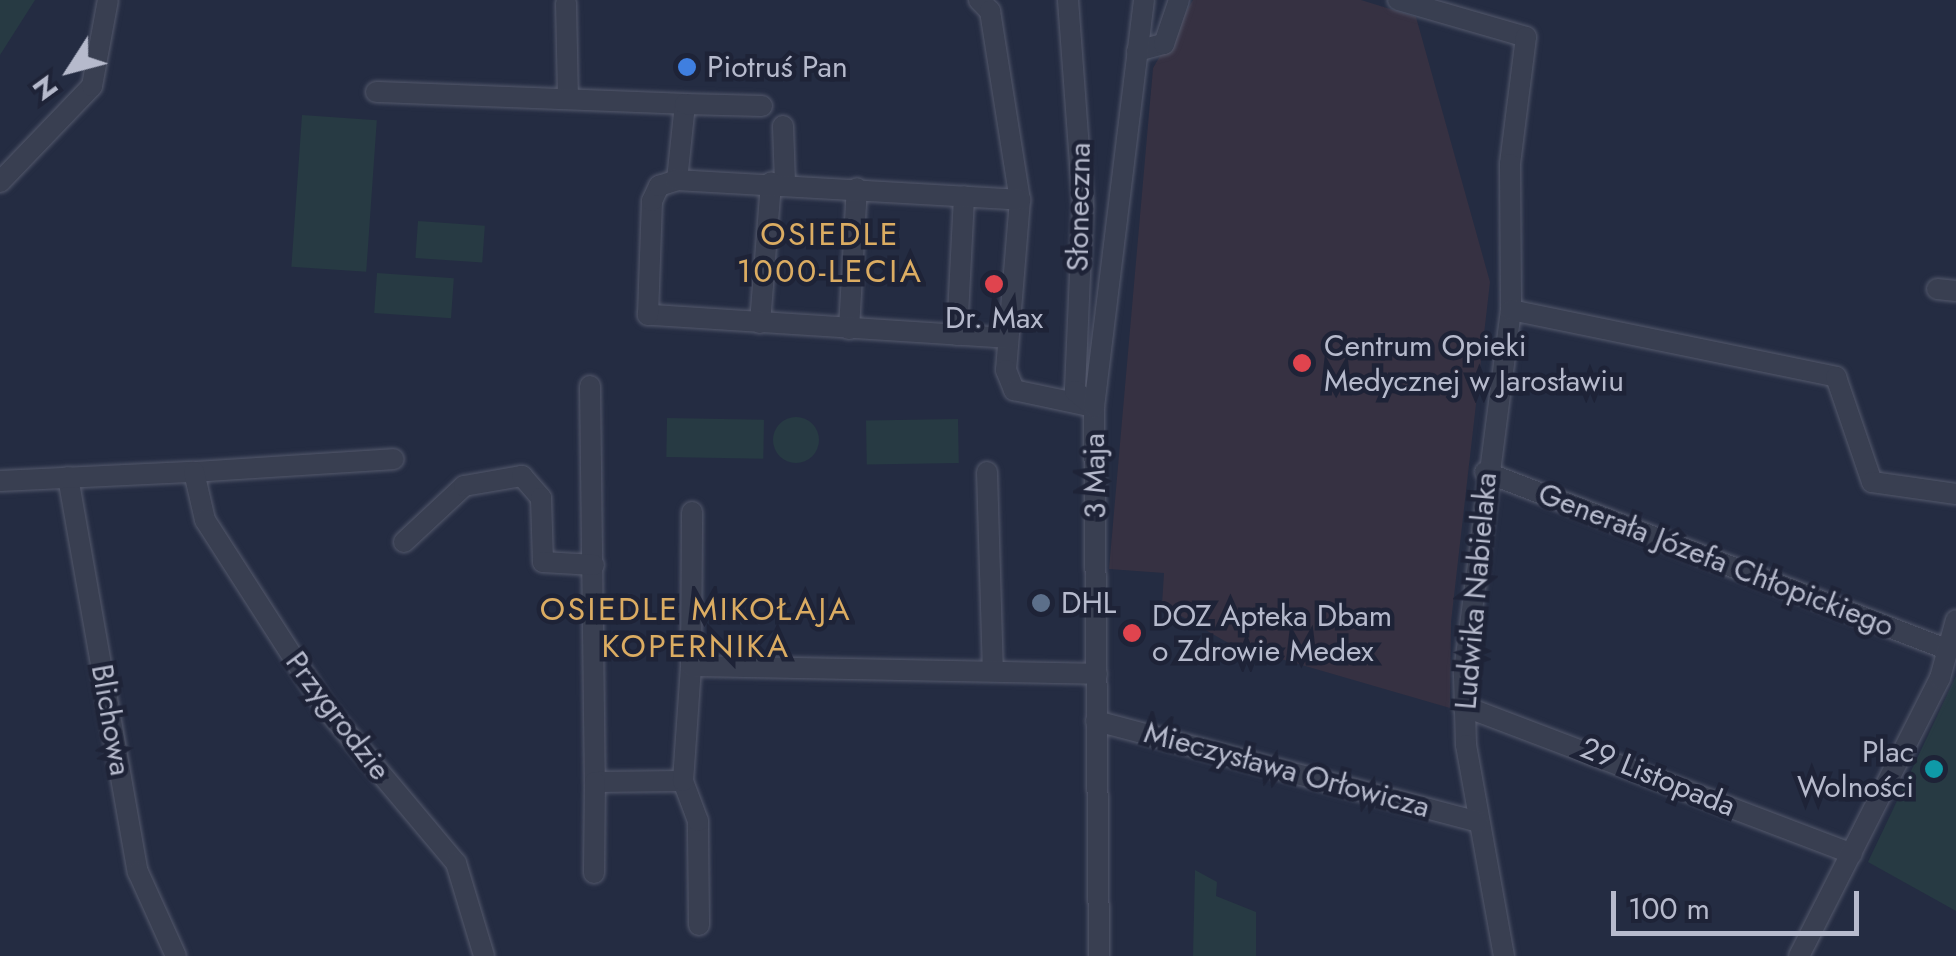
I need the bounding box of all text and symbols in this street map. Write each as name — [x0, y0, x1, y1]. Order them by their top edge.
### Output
north arrow — [20, 20, 120, 120]
place label: Piotruś Pan — [707, 49, 848, 85]
marker: Piotruś Pan — [676, 56, 698, 78]
text: N — [22, 67, 68, 109]
street label: Słoneczna — [1060, 142, 1098, 272]
district label: OSIEDLE 1000-LECIA — [737, 216, 923, 291]
marker: Dr. Max — [983, 273, 1005, 295]
place label: Dr. Max — [945, 300, 1043, 336]
place label: Centrum Opieki Medycznej w Jarosławiu — [1324, 328, 1624, 398]
marker: Centrum Opieki Medycznej w Jarosławiu — [1289, 350, 1315, 376]
street label: 3 Maja — [1076, 433, 1114, 519]
street label: Ludwika Nabielaka — [1448, 471, 1504, 711]
street label: Generała Józefa Chłopickiego — [1533, 476, 1899, 644]
place label: DHL — [1061, 585, 1116, 621]
district label: OSIEDLE MIKOŁAJA KOPERNIKA — [540, 591, 852, 666]
marker: DHL — [1030, 592, 1052, 614]
place label: DOZ Apteka Dbam o Zdrowie Medex — [1152, 598, 1392, 668]
marker: DOZ Apteka Dbam o Zdrowie Medex — [1121, 622, 1143, 644]
street label: Przygrodzie — [278, 645, 398, 787]
street label: Blichowa — [84, 662, 138, 778]
street label: Mieczysława Orłowicza — [1140, 715, 1434, 825]
street label: 29 Listopada — [1576, 730, 1740, 824]
place label: Plac Wolności — [1797, 734, 1914, 804]
marker: Plac Wolności — [1923, 758, 1945, 780]
scale bar — [1616, 871, 1864, 933]
text: 100 m — [1628, 887, 1710, 930]

